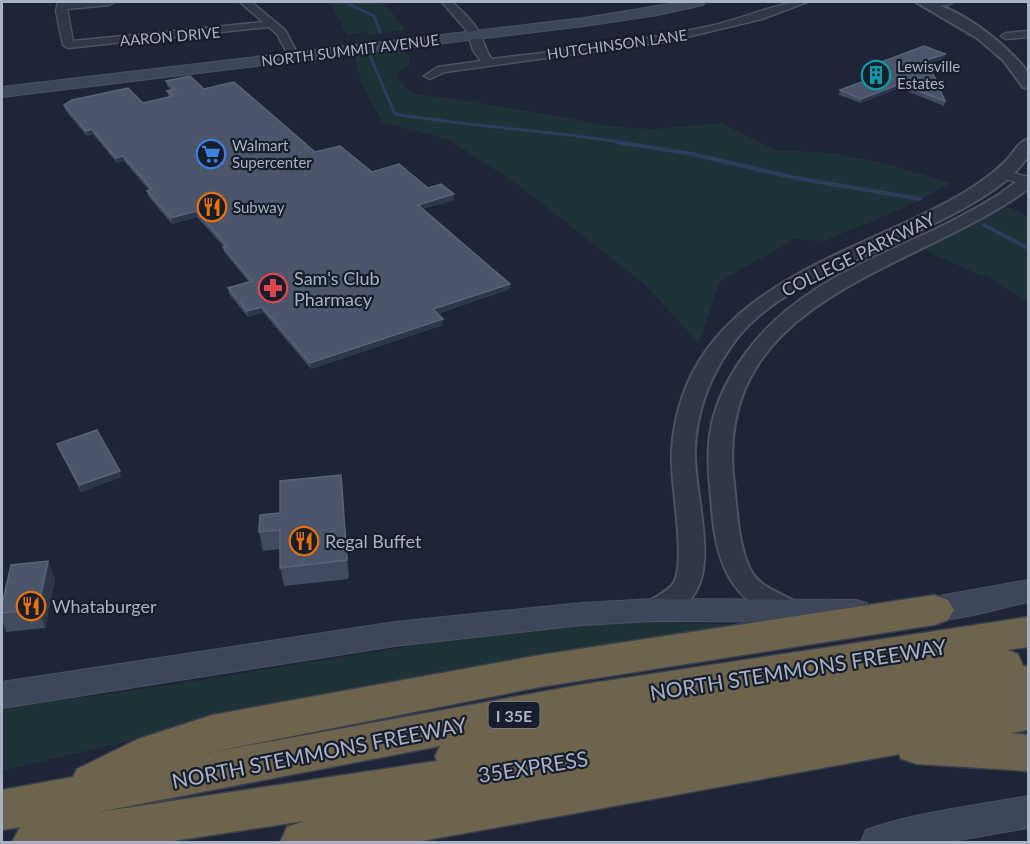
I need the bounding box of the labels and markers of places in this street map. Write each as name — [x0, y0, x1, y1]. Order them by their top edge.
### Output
place label: Lewisville Estates — [897, 57, 960, 92]
building icon: Lewisville Estates — [860, 59, 892, 91]
place label: Walmart Supercenter — [232, 136, 312, 171]
supermarket icon: Walmart Supercenter — [195, 138, 227, 170]
restaurant icon: Subway — [196, 191, 228, 223]
place label: Subway — [233, 198, 285, 216]
place label: Sam's Club Pharmacy — [294, 267, 380, 310]
pharmacy icon: Sam's Club Pharmacy — [257, 272, 289, 304]
restaurant icon: Regal Buffet — [288, 525, 320, 557]
place label: Regal Buffet — [325, 530, 422, 552]
restaurant icon: Whataburger — [15, 590, 47, 622]
place label: Whataburger — [52, 595, 157, 617]

